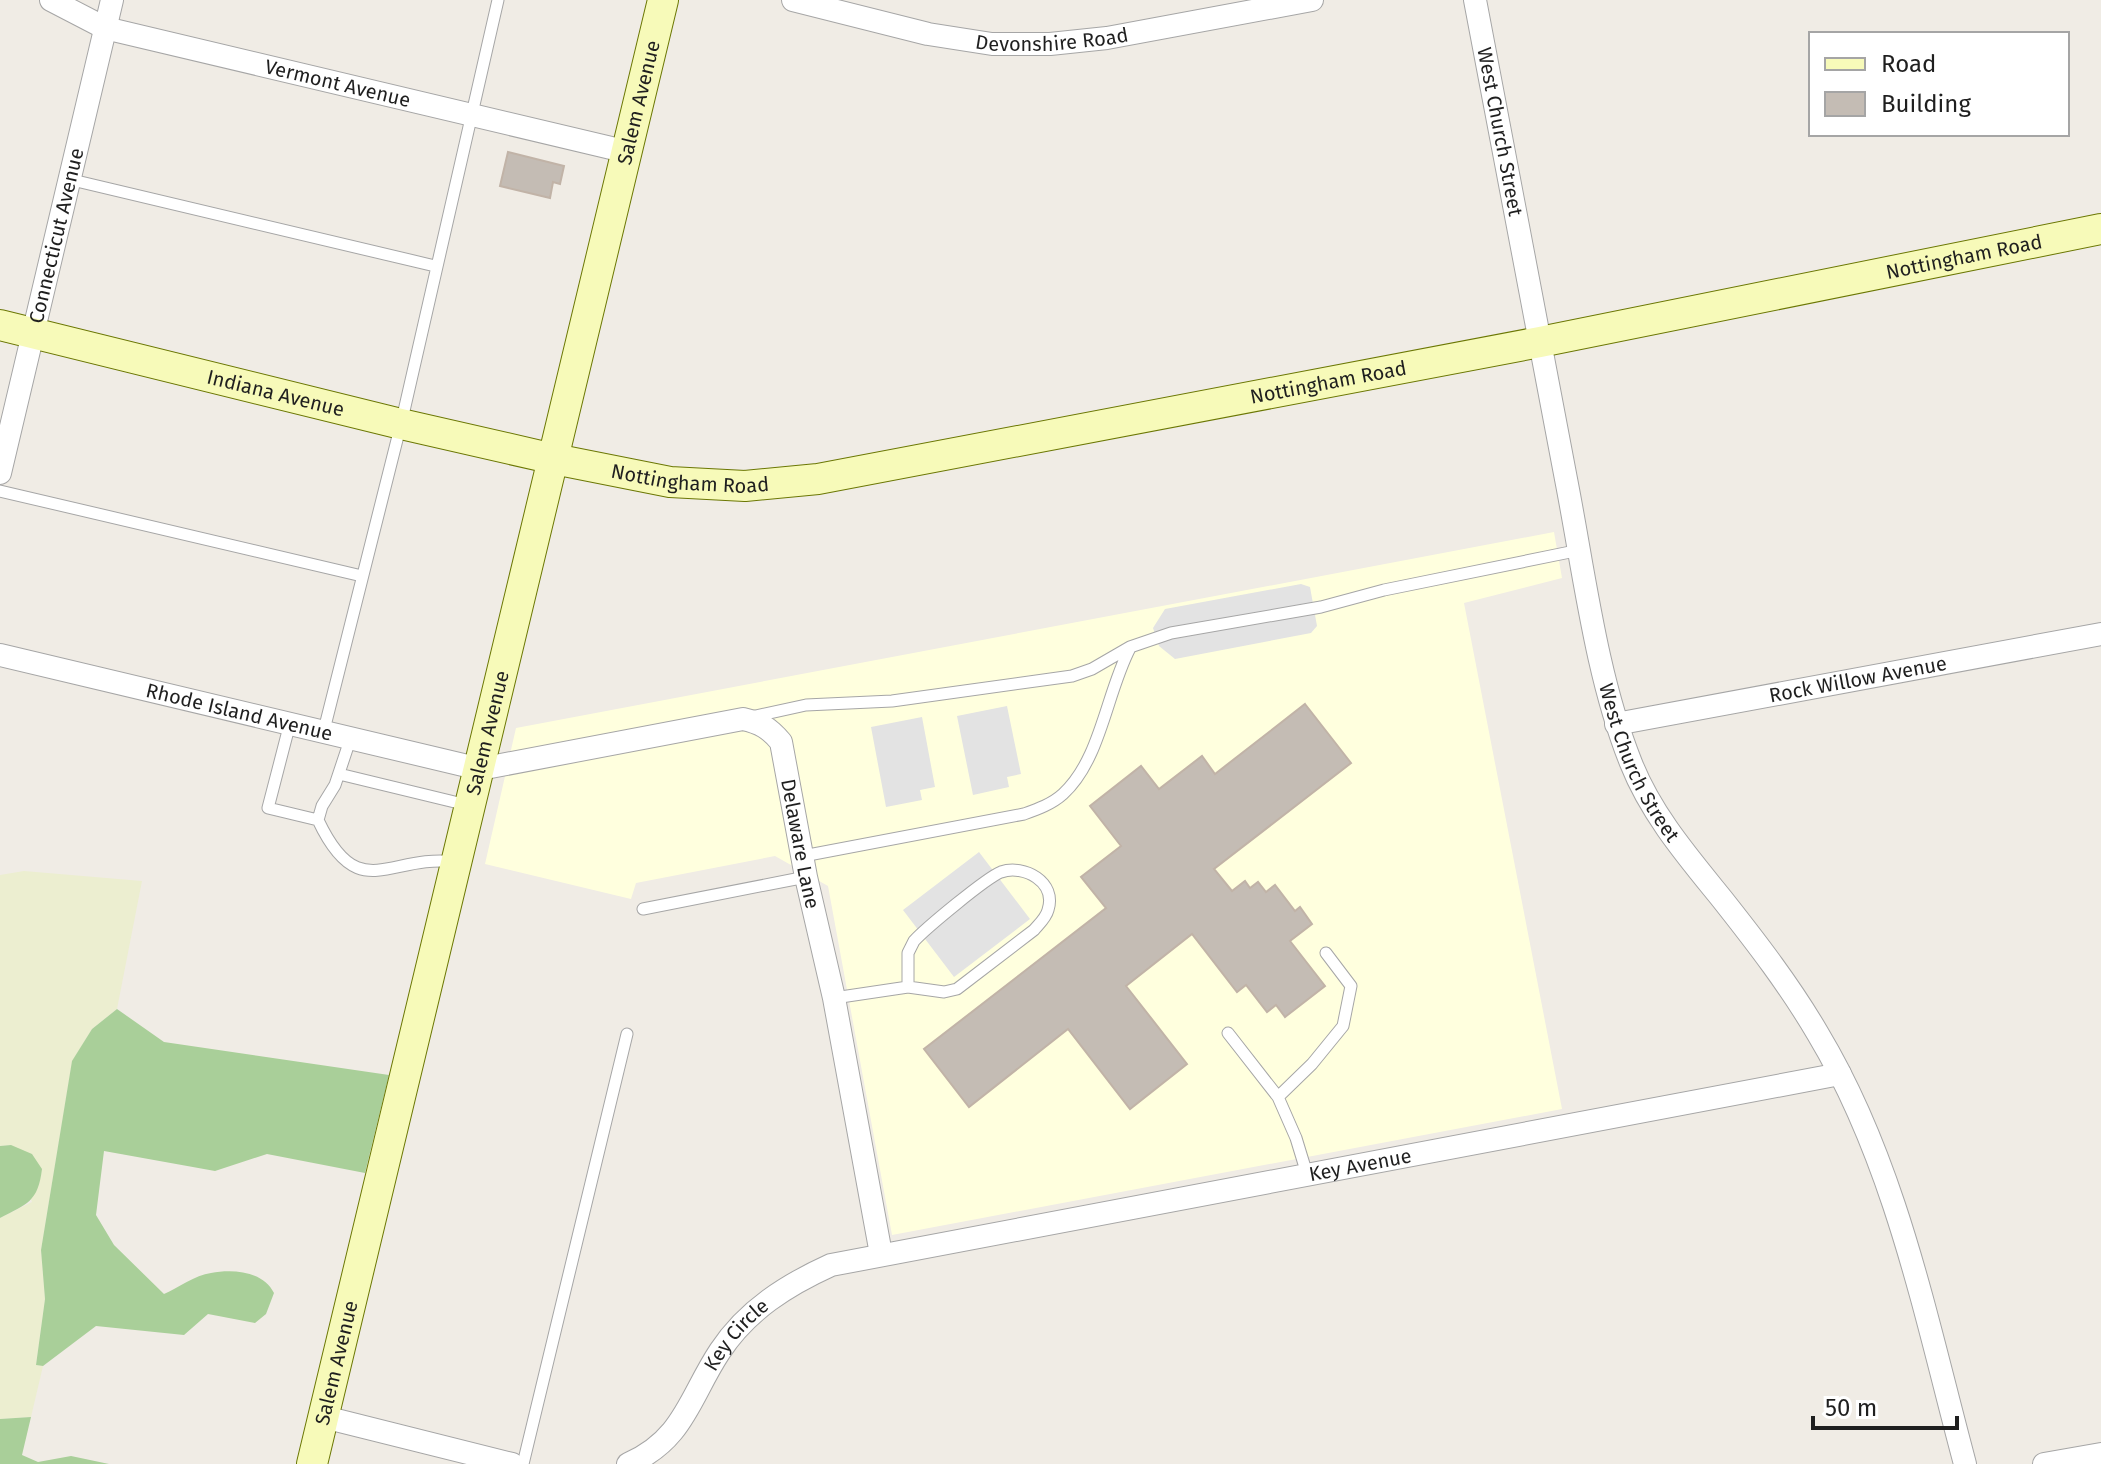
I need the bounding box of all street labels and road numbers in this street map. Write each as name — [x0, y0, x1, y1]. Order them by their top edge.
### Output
street label: Devonshire Road — [974, 22, 1130, 56]
street label: Salem Avenue — [612, 38, 665, 167]
street label: West Church Street — [1472, 45, 1528, 219]
street label: Vermont Avenue — [263, 54, 413, 112]
street label: Connecticut Avenue — [24, 146, 89, 326]
street label: Nottingham Road — [1884, 229, 2044, 284]
street label: Nottingham Road — [1248, 356, 1408, 409]
street label: Indiana Avenue — [205, 365, 347, 422]
street label: Nottingham Road — [609, 459, 770, 498]
street label: Rock Willow Avenue — [1767, 651, 1949, 707]
street label: Salem Avenue — [461, 668, 514, 797]
street label: Rhode Island Avenue — [144, 678, 335, 746]
street label: West Church Street — [1594, 681, 1685, 847]
street label: Delaware Lane — [776, 777, 825, 911]
street label: Key Avenue — [1307, 1143, 1413, 1186]
street label: Key Circle — [699, 1293, 773, 1375]
street label: Salem Avenue — [310, 1298, 363, 1427]

